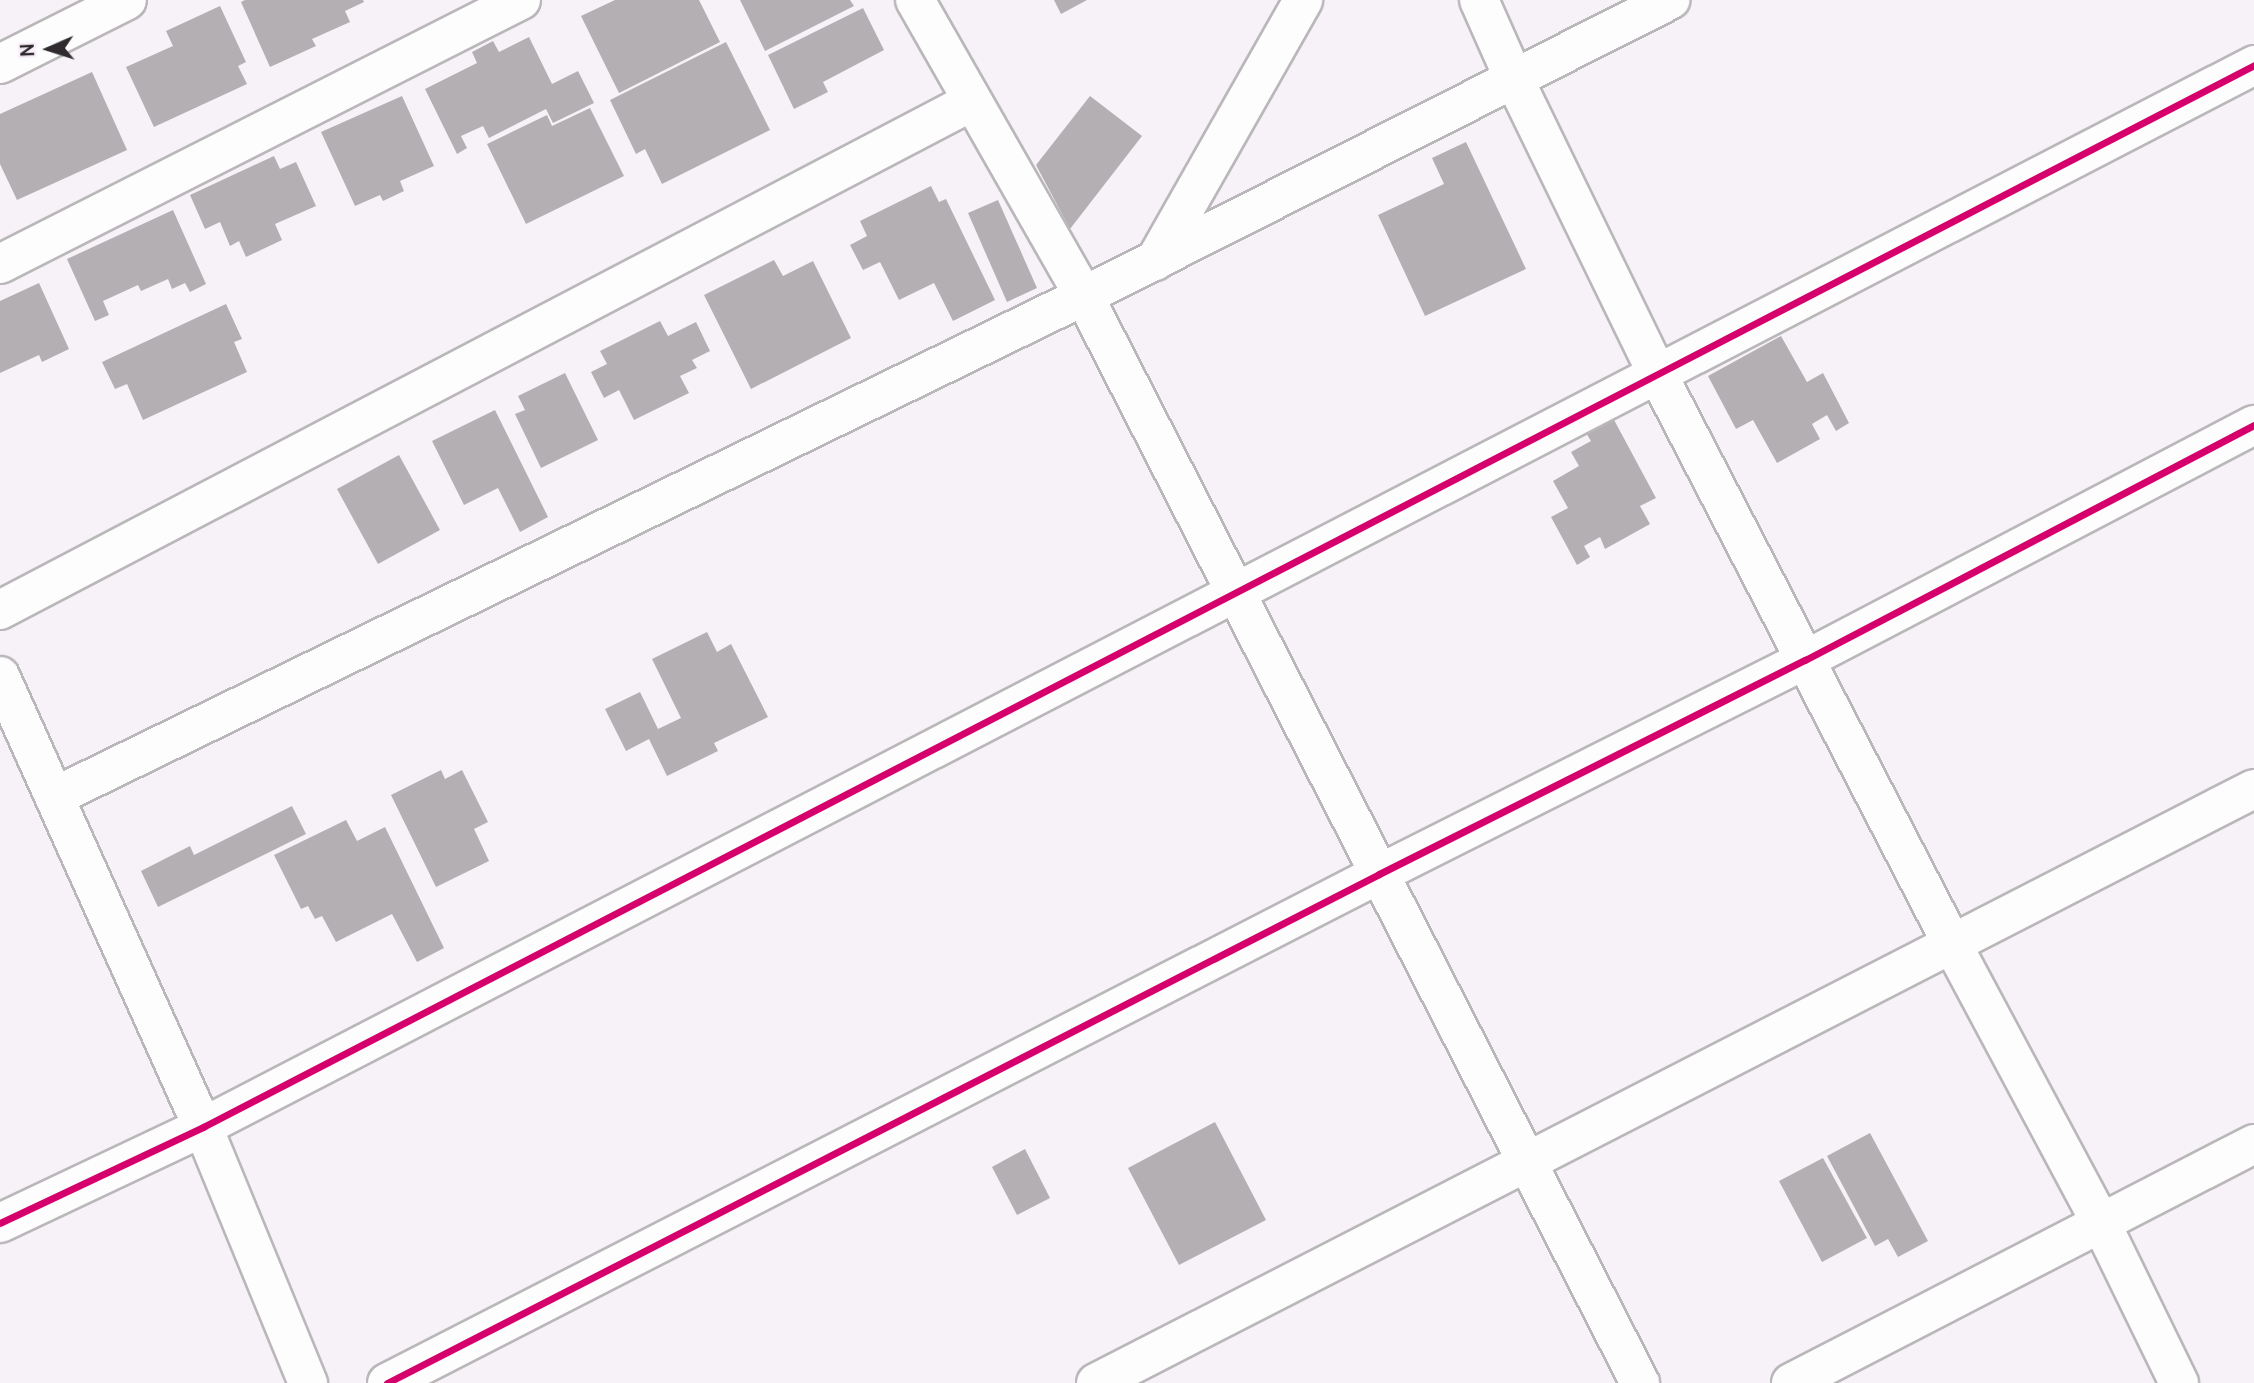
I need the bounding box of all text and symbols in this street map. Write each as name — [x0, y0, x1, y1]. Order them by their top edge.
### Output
north arrow — [14, 14, 84, 84]
text: N — [16, 43, 39, 57]

